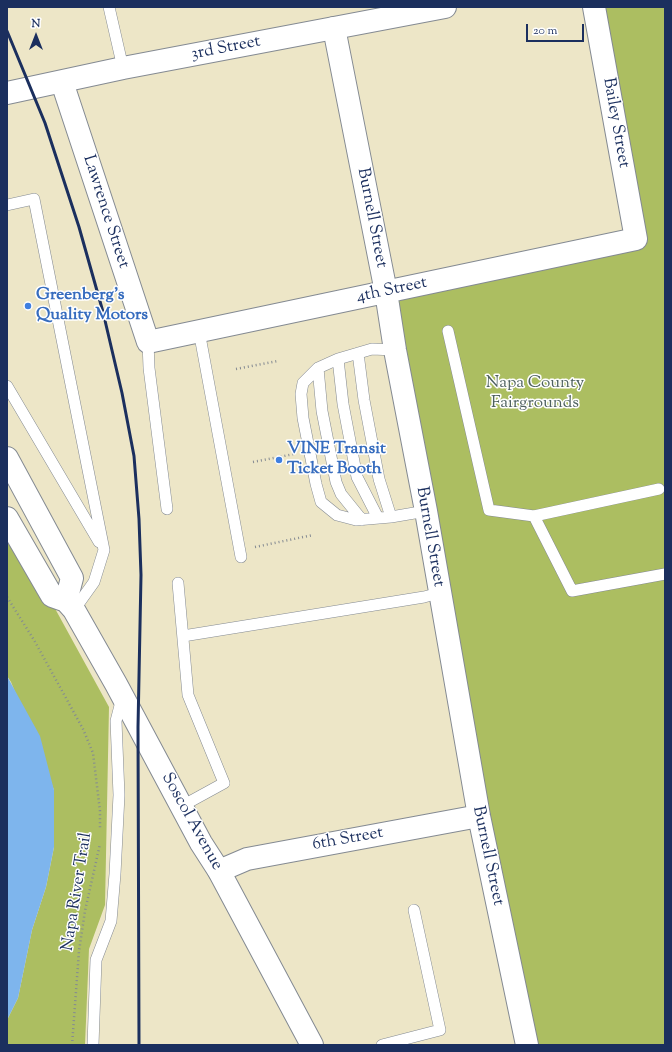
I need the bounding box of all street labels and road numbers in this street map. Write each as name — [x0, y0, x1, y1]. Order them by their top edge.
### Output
street label: 3rd Street — [190, 32, 262, 66]
street label: Bailey Street — [597, 76, 633, 170]
street label: Lawrence Street — [77, 153, 133, 271]
street label: Burnell Street — [351, 166, 391, 270]
street label: 4th Street — [355, 274, 429, 308]
street label: Burnell Street — [410, 485, 448, 589]
street label: Soscol Avenue — [156, 770, 226, 874]
street label: Burnell Street — [466, 804, 508, 908]
street label: 6th Street — [311, 824, 385, 856]
street label: Napa River Trail — [59, 831, 97, 953]

